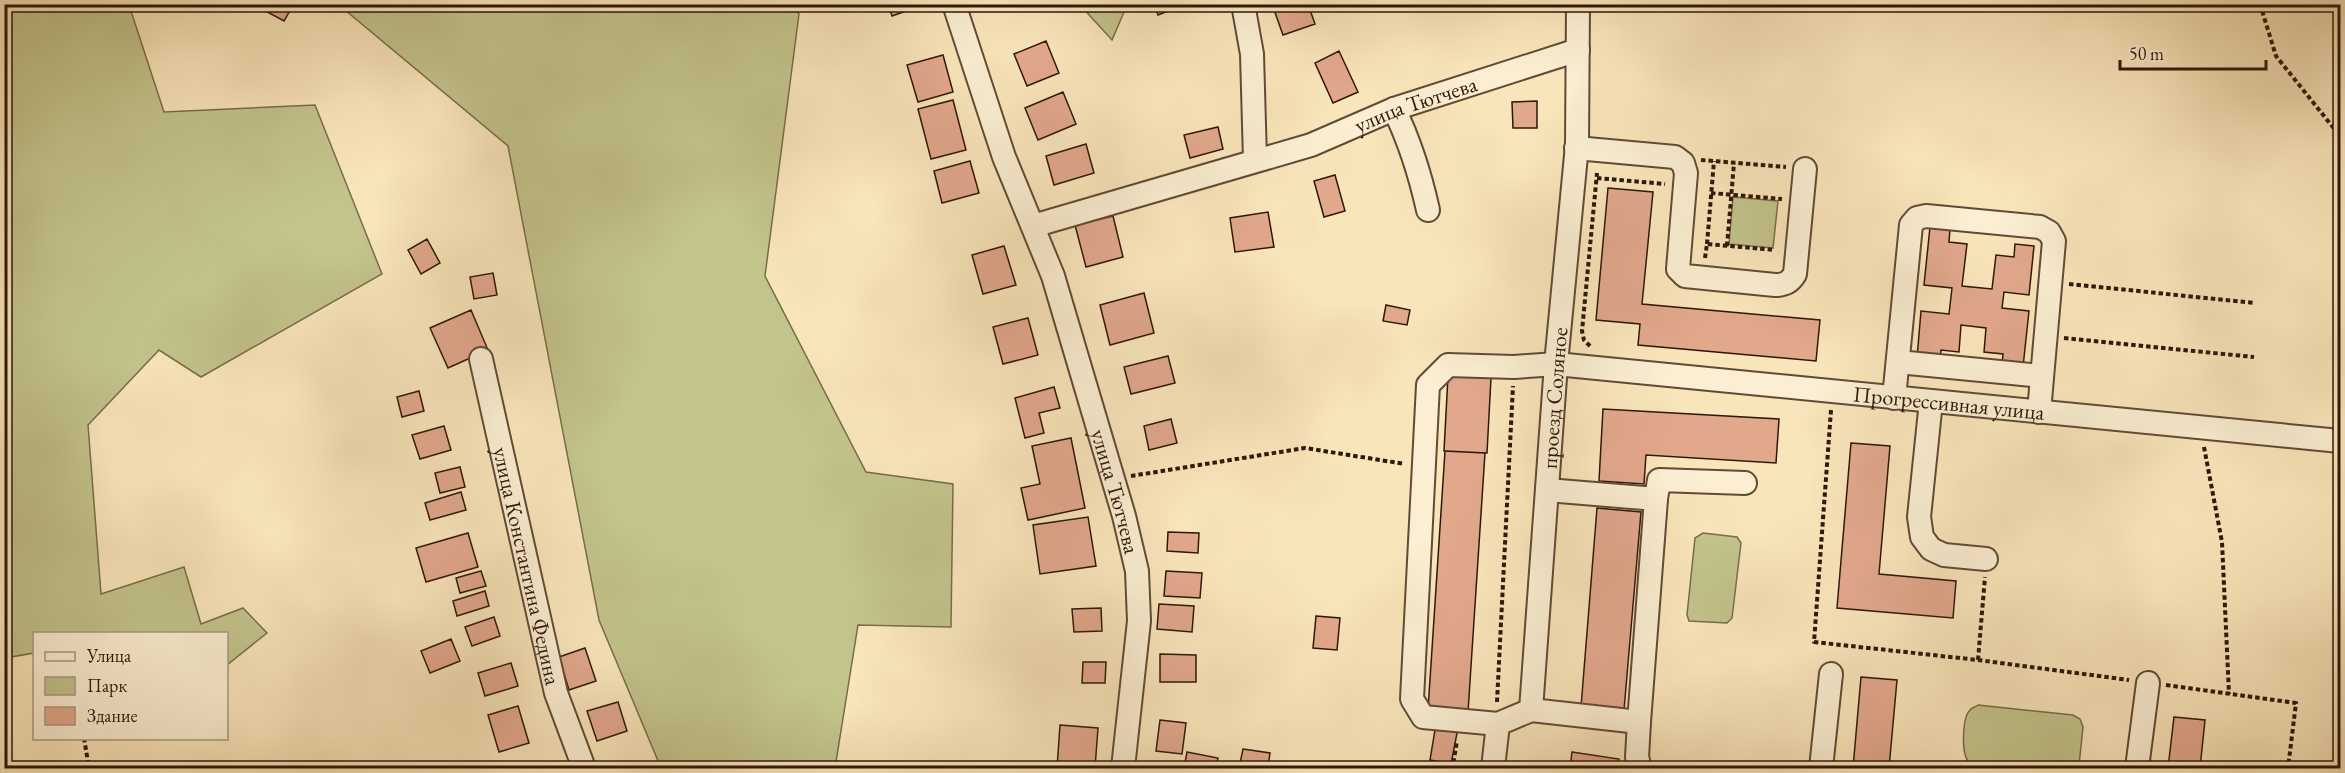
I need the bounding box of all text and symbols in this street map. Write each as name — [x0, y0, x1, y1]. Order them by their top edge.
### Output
scale bar — [2120, 33, 2266, 71]
text: 50 m — [2129, 42, 2164, 65]
street label: улица Тютчева — [1349, 69, 1481, 139]
street label: проезд Соляное — [1534, 325, 1574, 470]
street label: Прогрессивная улица — [1852, 379, 2046, 426]
street label: улица Тютчева — [1085, 425, 1147, 557]
street label: улица Константина Федина — [487, 444, 568, 688]
legend — [33, 632, 228, 740]
text: Улица — [86, 644, 132, 667]
text: Парк — [87, 674, 127, 697]
text: Здание — [87, 704, 137, 727]

